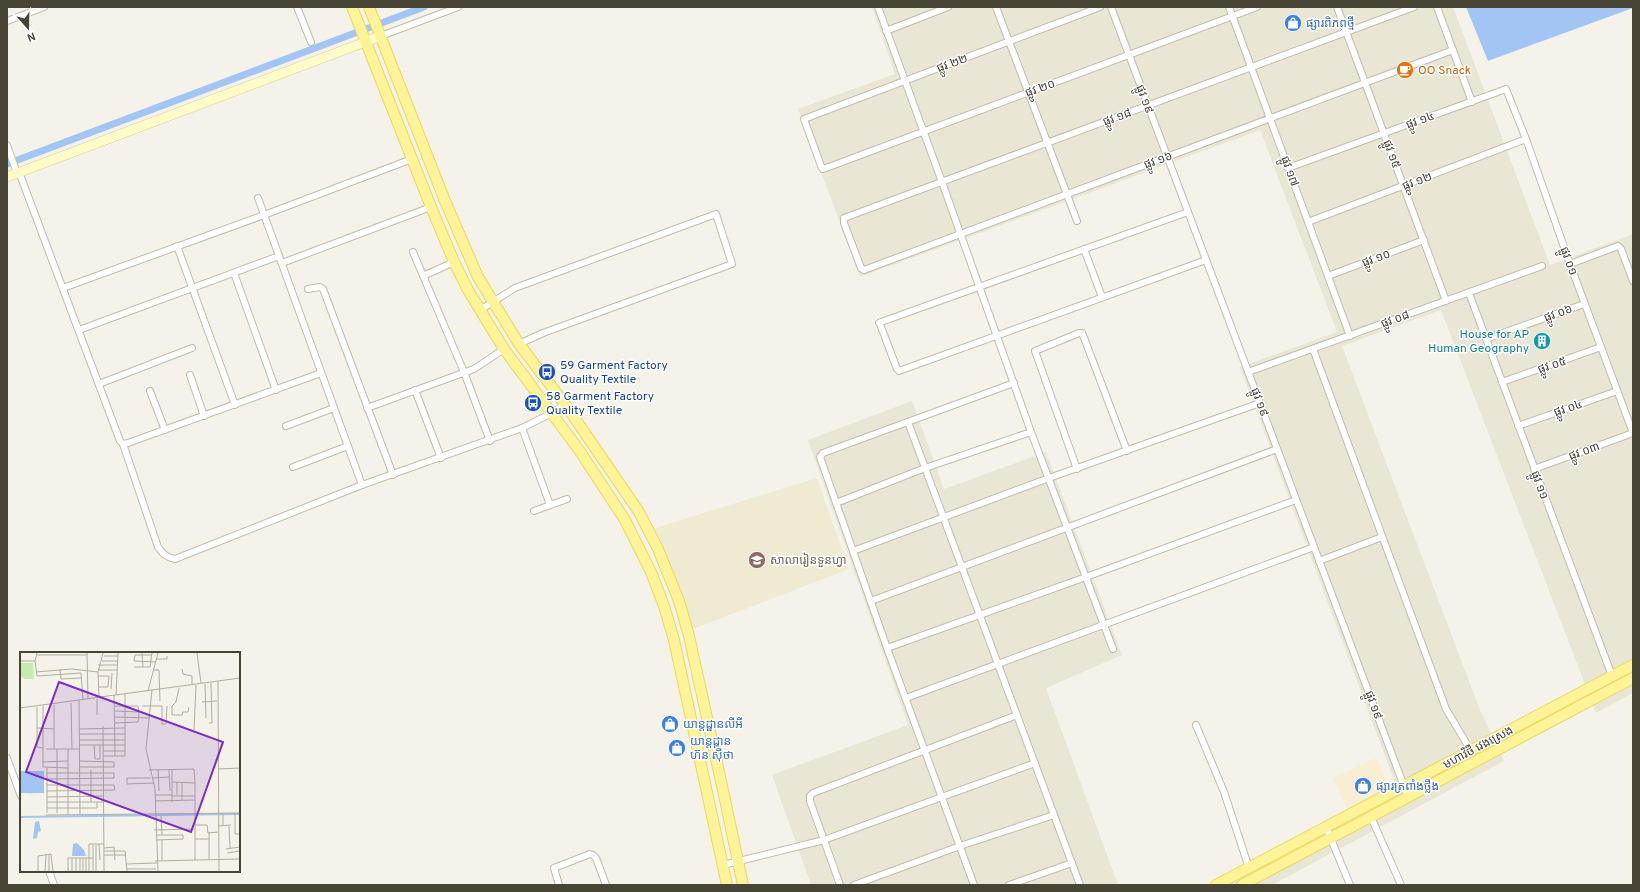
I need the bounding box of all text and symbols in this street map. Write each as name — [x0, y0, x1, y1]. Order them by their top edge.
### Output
north arrow — [8, 8, 48, 48]
shop icon: ផ្សារពិភពថ្មី — [1283, 13, 1303, 33]
place label: ផ្សារពិភពថ្មី — [1306, 16, 1355, 32]
text: N — [25, 29, 37, 44]
street label: ផ្លូវ ២២ — [934, 51, 971, 78]
cafe icon: OO Snack — [1395, 60, 1415, 80]
place label: OO Snack — [1418, 63, 1471, 79]
street label: ផ្លូវ ២០ — [1023, 76, 1058, 103]
street label: ផ្លូវ ១៩ — [1130, 83, 1157, 117]
street label: ផ្លូវ ១៨ — [1101, 105, 1135, 132]
street label: ផ្លូវ ១៤ — [1404, 108, 1438, 135]
street label: ផ្លូវ ១៥ — [1377, 138, 1404, 172]
street label: ផ្លូវ ១៦ — [1142, 148, 1176, 175]
street label: ផ្លូវ ១៧ — [1275, 154, 1302, 189]
street label: ផ្លូវ ១២ — [1400, 169, 1435, 196]
street label: ផ្លូវ ០១ — [1554, 245, 1581, 279]
street label: ផ្លូវ ១០ — [1360, 246, 1394, 273]
street label: ផ្លូវ ០៦ — [1542, 301, 1576, 328]
street label: ផ្លូវ ០៨ — [1379, 307, 1413, 334]
place label: House for AP Human Geography — [1428, 327, 1529, 357]
building icon: House for AP Human Geography — [1532, 331, 1552, 351]
street label: ផ្លូវ ០៥ — [1536, 354, 1569, 380]
place label: 59 Garment Factory Quality Textile — [560, 358, 668, 388]
bus stop icon: 59 Garment Factory Quality Textile — [537, 362, 557, 382]
street label: ផ្លូវ ១៩ — [1245, 386, 1272, 420]
place label: 58 Garment Factory Quality Textile — [546, 389, 654, 419]
bus stop icon: 58 Garment Factory Quality Textile — [523, 393, 543, 413]
street label: ផ្លូវ ០៤ — [1552, 397, 1585, 423]
street label: ផ្លូវ ០៣ — [1566, 439, 1603, 466]
street label: ផ្លូវ ១១ — [1525, 469, 1552, 503]
school or university icon: សាលារៀនទួនហ្វា — [747, 550, 767, 570]
place label: សាលារៀនទួនហ្វា — [770, 552, 847, 569]
inset map — [20, 652, 240, 872]
street label: ផ្លូវ ១៩ — [1359, 689, 1386, 723]
shop icon: យាន្ដដ្ឋានលីអី — [660, 714, 680, 734]
place label: យាន្ដដ្ឋានលីអី — [683, 717, 743, 733]
street label: មហាវិថី វេងស្រេង — [1440, 722, 1516, 773]
place label: យាន្ដដ្ឋាន ហ៊ន ស៊ីថា — [690, 734, 734, 764]
shop icon: យាន្ដដ្ឋាន ហ៊ន ស៊ីថា — [667, 738, 687, 758]
shop icon: ផ្សារត្រពាំងថ្លឹង — [1353, 776, 1373, 796]
place label: ផ្សារត្រពាំងថ្លឹង — [1376, 779, 1439, 795]

